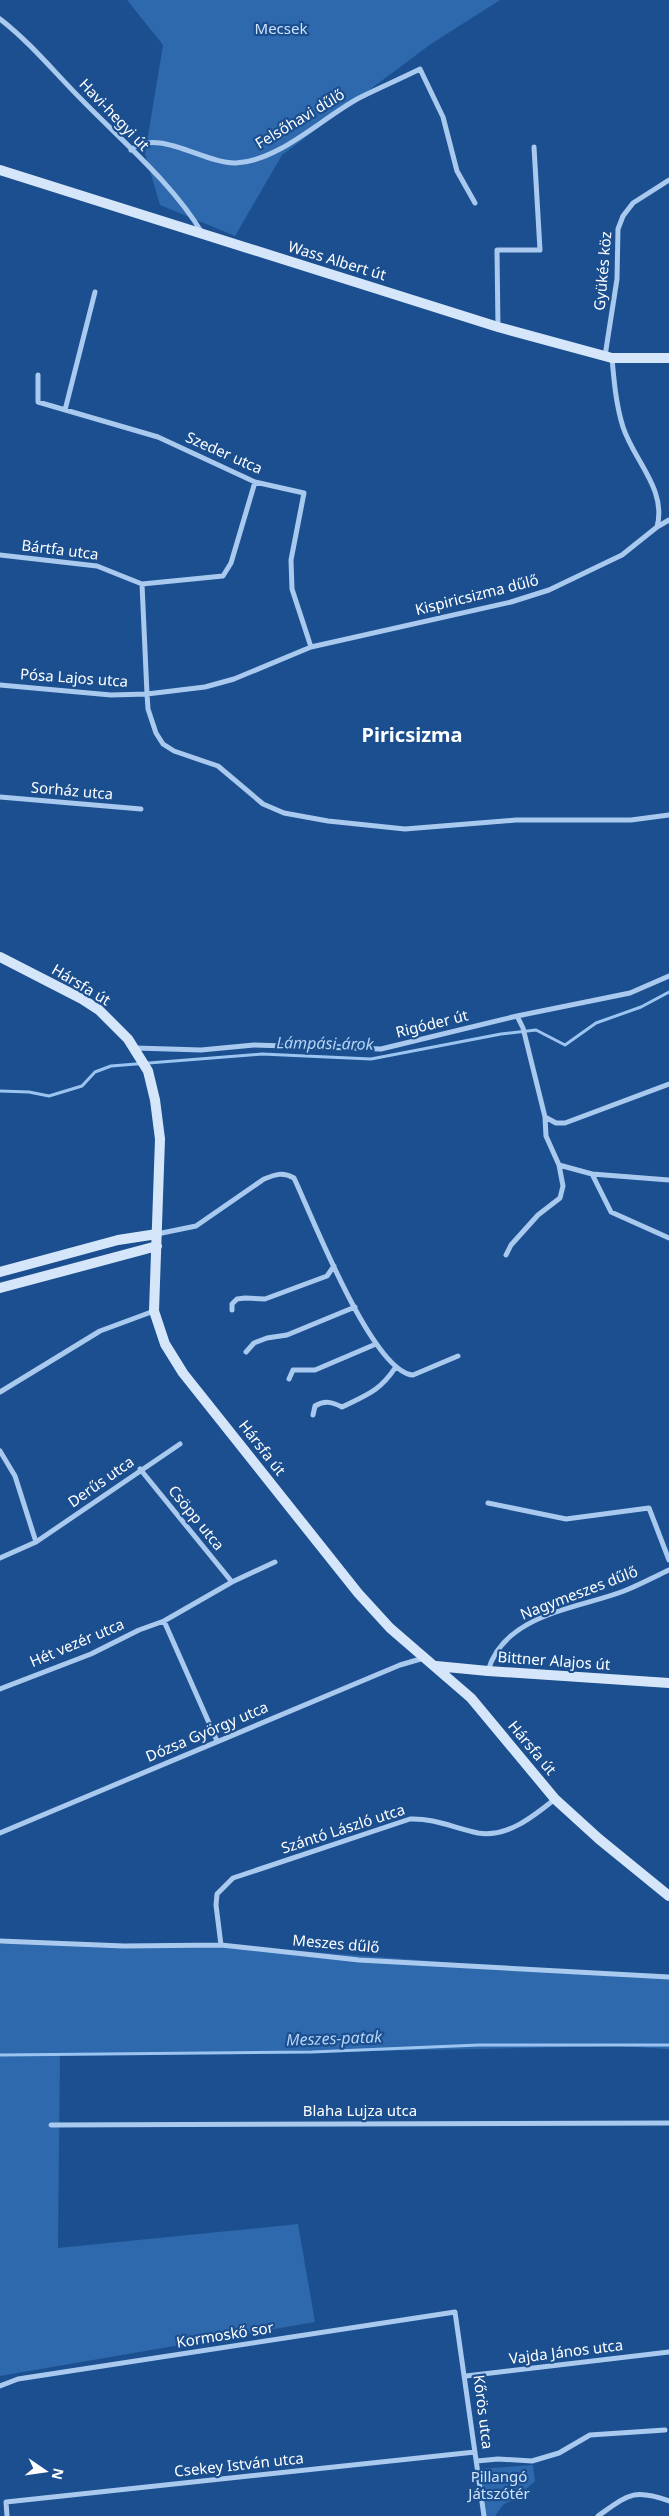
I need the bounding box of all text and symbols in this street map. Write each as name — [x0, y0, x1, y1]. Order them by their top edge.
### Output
park label: Mecsek — [255, 18, 307, 38]
street label: Havi-hegyi út — [75, 74, 155, 155]
street label: Felsőhavi dűlő — [251, 84, 348, 153]
street label: Gyükés köz — [589, 230, 615, 311]
street label: Wass Albert út — [286, 236, 389, 285]
street label: Szeder utca — [183, 426, 266, 478]
street label: Bártfa utca — [20, 534, 100, 564]
street label: Kispiricsizma dűlő — [413, 569, 541, 619]
street label: Pósa Lajos utca — [19, 663, 129, 691]
district label: Piricsizma — [362, 721, 463, 748]
street label: Sorház utca — [30, 776, 114, 804]
street label: Hársfa út — [48, 959, 115, 1010]
street label: Rigóder út — [393, 1004, 471, 1042]
water label: Lámpási-árok — [276, 1031, 375, 1055]
street label: Hársfa út — [235, 1416, 291, 1480]
street label: Derűs utca — [63, 1451, 137, 1511]
street label: Csöpp utca — [164, 1481, 229, 1554]
street label: Nagymeszes dűlő — [517, 1560, 640, 1624]
street label: Hét vezér utca — [26, 1613, 127, 1671]
street label: Bittner Alajos út — [497, 1646, 612, 1674]
street label: Dózsa György utca — [142, 1696, 271, 1766]
street label: Hársfa út — [504, 1716, 562, 1779]
street label: Szántó László utca — [278, 1799, 407, 1857]
street label: Meszes dűlő — [292, 1929, 380, 1957]
water label: Meszes-patak — [286, 2025, 383, 2051]
street label: Blaha Lujza utca — [303, 2100, 417, 2120]
street label: Kormoskő sor — [175, 2316, 275, 2352]
street label: Vajda János utca — [508, 2334, 624, 2368]
street label: Kőrös utca — [470, 2374, 498, 2450]
north arrow — [20, 2446, 70, 2496]
street label: Csekey István utca — [173, 2447, 305, 2481]
text: N — [48, 2466, 69, 2482]
park label: Pillangó Játszótér — [466, 2466, 530, 2503]

